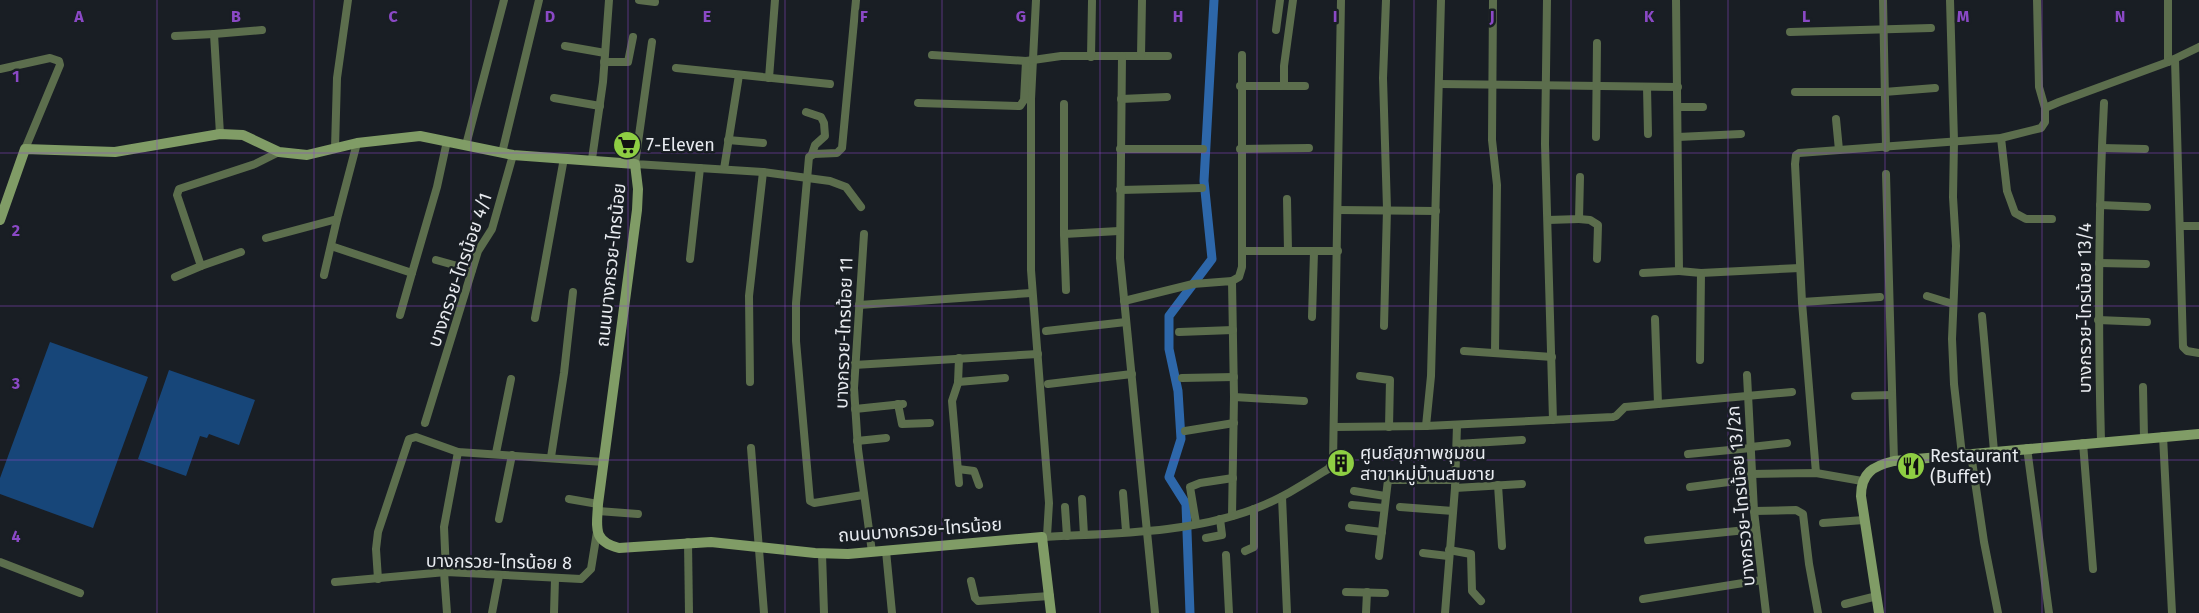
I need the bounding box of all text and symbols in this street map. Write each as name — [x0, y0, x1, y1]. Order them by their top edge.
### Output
text: A — [73, 7, 84, 26]
text: B — [231, 7, 241, 26]
text: C — [388, 7, 398, 26]
text: D — [545, 7, 555, 26]
text: E — [703, 7, 711, 26]
text: F — [860, 7, 868, 26]
text: G — [1016, 7, 1026, 26]
text: H — [1173, 7, 1183, 26]
text: I — [1333, 7, 1337, 26]
text: J — [1488, 7, 1495, 26]
text: K — [1644, 7, 1655, 26]
text: L — [1802, 7, 1810, 26]
text: M — [1957, 7, 1970, 26]
text: N — [2115, 7, 2125, 26]
text: 1 — [12, 67, 20, 86]
supermarket icon: 7-Eleven — [612, 130, 642, 160]
place label: 7-Eleven — [646, 134, 715, 156]
street label: ถนนบางกรวย-ไทรน้อย — [591, 182, 631, 348]
street label: บางกรวย-ไทรน้อย 4/1 — [423, 190, 497, 350]
text: 2 — [12, 221, 20, 240]
street label: บางกรวย-ไทรน้อย 13/4 — [2074, 222, 2096, 393]
street label: บางกรวย-ไทรน้อย 11 — [830, 257, 858, 409]
text: 3 — [11, 374, 20, 393]
street label: บางกรวย-ไทรน้อย 13/2ก — [1722, 405, 1760, 587]
place label: ศูนย์สุขภาพชุมชน สาขาหมู่บ้านสมชาย — [1360, 442, 1495, 486]
place label: Restaurant (Buffet) — [1930, 445, 2019, 488]
building icon: ศูนย์สุขภาพชุมชน สาขาหมู่บ้านสมชาย — [1326, 448, 1356, 478]
restaurant icon: Restaurant (Buffet) — [1896, 451, 1926, 481]
street label: ถนนบางกรวย-ไทรน้อย — [837, 513, 1003, 547]
text: 4 — [11, 527, 21, 546]
street label: บางกรวย-ไทรน้อย 8 — [426, 550, 572, 574]

